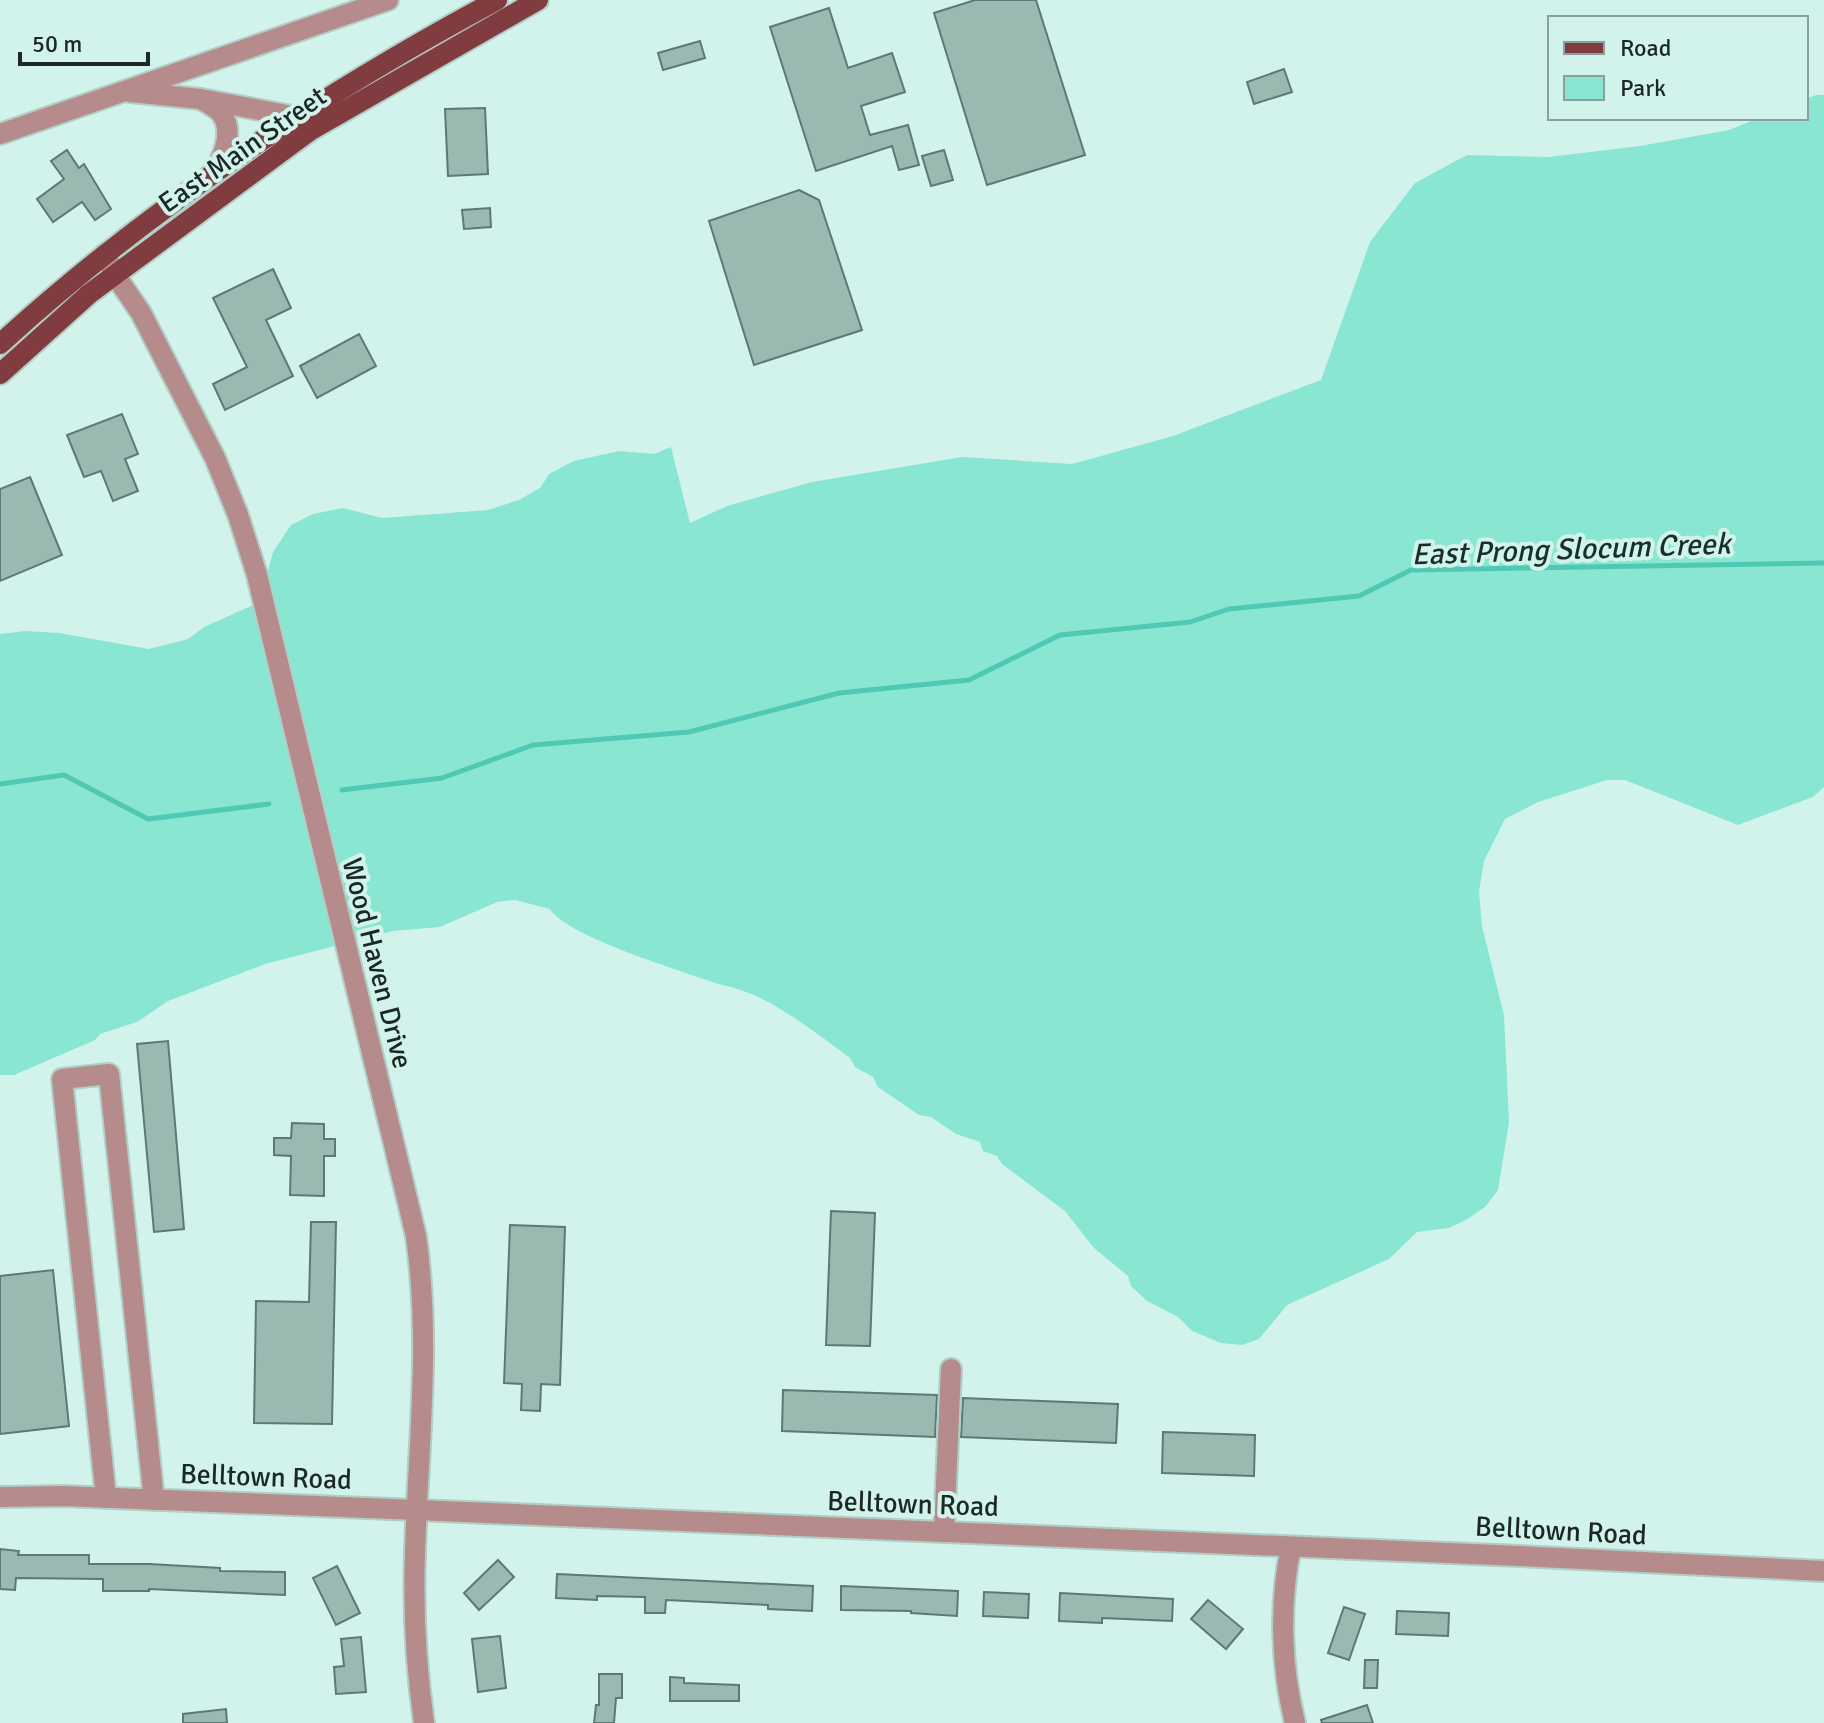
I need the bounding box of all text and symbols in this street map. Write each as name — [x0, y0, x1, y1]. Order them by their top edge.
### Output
scale bar — [20, 16, 148, 66]
legend — [1548, 16, 1808, 120]
text: 50 m — [32, 29, 82, 59]
text: Road — [1620, 33, 1671, 63]
text: Park — [1620, 73, 1666, 103]
street label: East Main Street — [152, 79, 333, 220]
water label: East Prong Slocum Creek — [1411, 525, 1734, 574]
street label: Wood Haven Drive — [334, 854, 420, 1072]
street label: Belltown Road — [179, 1457, 353, 1497]
street label: Belltown Road — [826, 1484, 1000, 1524]
street label: Belltown Road — [1474, 1510, 1648, 1552]

